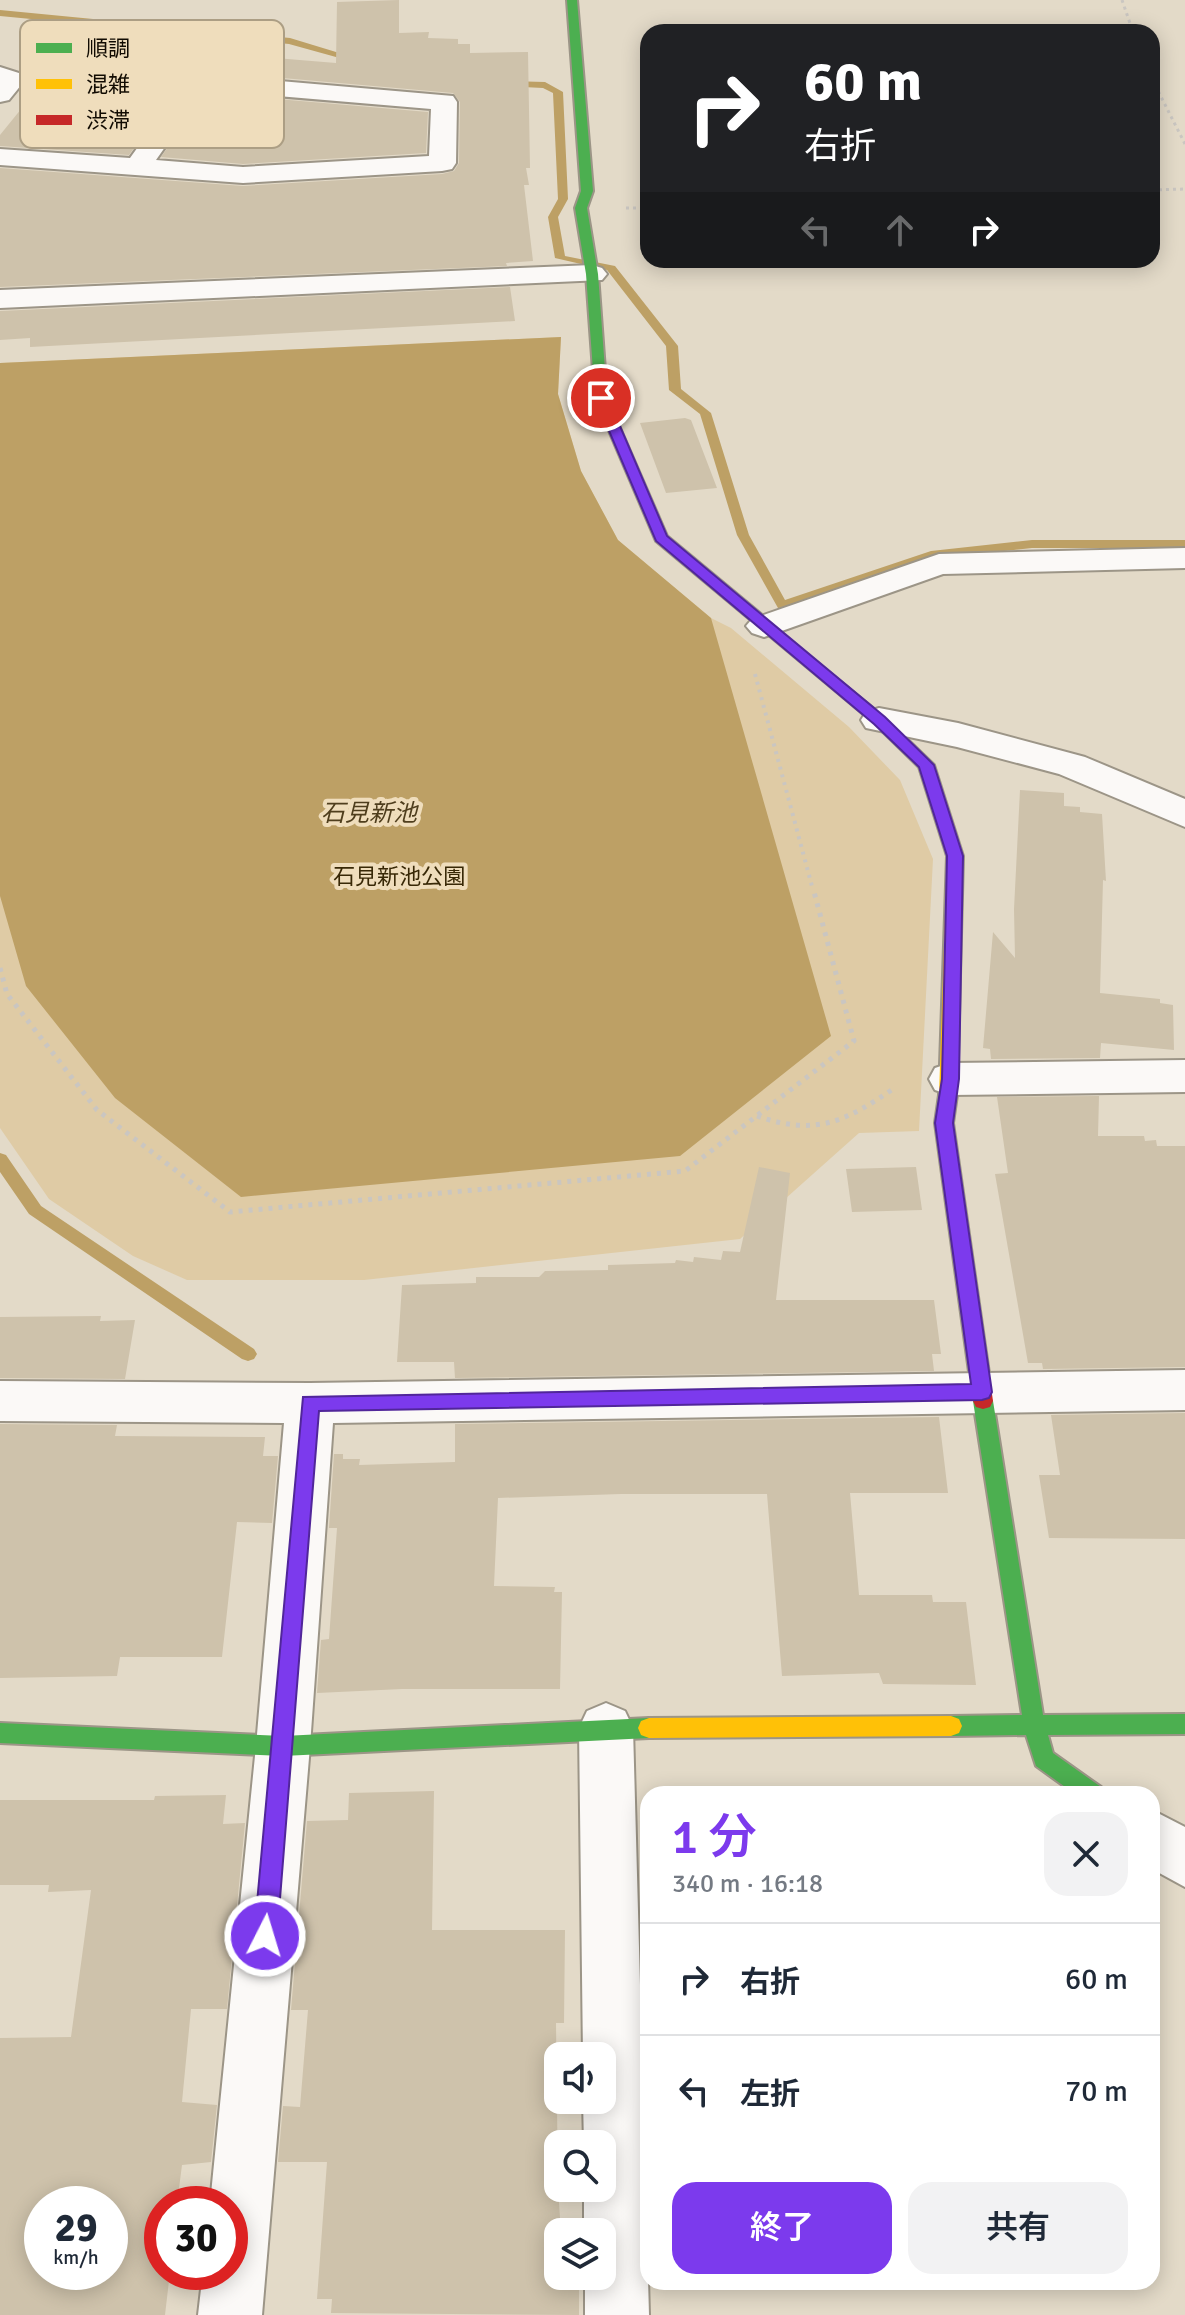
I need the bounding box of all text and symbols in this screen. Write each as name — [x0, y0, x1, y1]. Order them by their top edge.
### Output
legend — [20, 20, 284, 148]
text: 順調 — [86, 35, 130, 62]
text: 60 m — [804, 47, 922, 116]
icon: right — [672, 56, 776, 160]
text: 混雑 — [86, 71, 130, 98]
text: 渋滞 — [86, 107, 130, 134]
text: 右折 — [804, 124, 876, 169]
icon: left — [794, 208, 838, 252]
icon: ahead — [878, 208, 922, 252]
icon: right — [962, 208, 1006, 252]
pin — [567, 364, 635, 432]
icon: arrive — [579, 376, 623, 420]
water label: 石見新池 — [321, 798, 419, 828]
park label: 石見新池公園 — [333, 863, 465, 890]
text: 1 分 — [672, 1808, 756, 1867]
button: close — [1044, 1812, 1128, 1896]
text: 340 m · 16:18 — [672, 1868, 823, 1900]
position arrow — [223, 1894, 307, 1978]
icon: right — [672, 1957, 716, 2001]
text: 60 m — [1065, 1961, 1128, 1998]
text: 右折 — [740, 1964, 800, 2001]
map controls — [544, 2042, 616, 2290]
button: sound — [544, 2042, 616, 2114]
icon: left — [672, 2069, 716, 2113]
text: 70 m — [1065, 2073, 1128, 2110]
text: 左折 — [740, 2076, 800, 2113]
button: search — [544, 2130, 616, 2202]
button: 終了 — [672, 2182, 892, 2274]
button: 共有 — [908, 2182, 1128, 2274]
speed limit sign: 30 — [144, 2186, 248, 2290]
text: 29 — [54, 2203, 98, 2253]
button: layers — [544, 2218, 616, 2290]
text: km/h — [53, 2245, 99, 2270]

